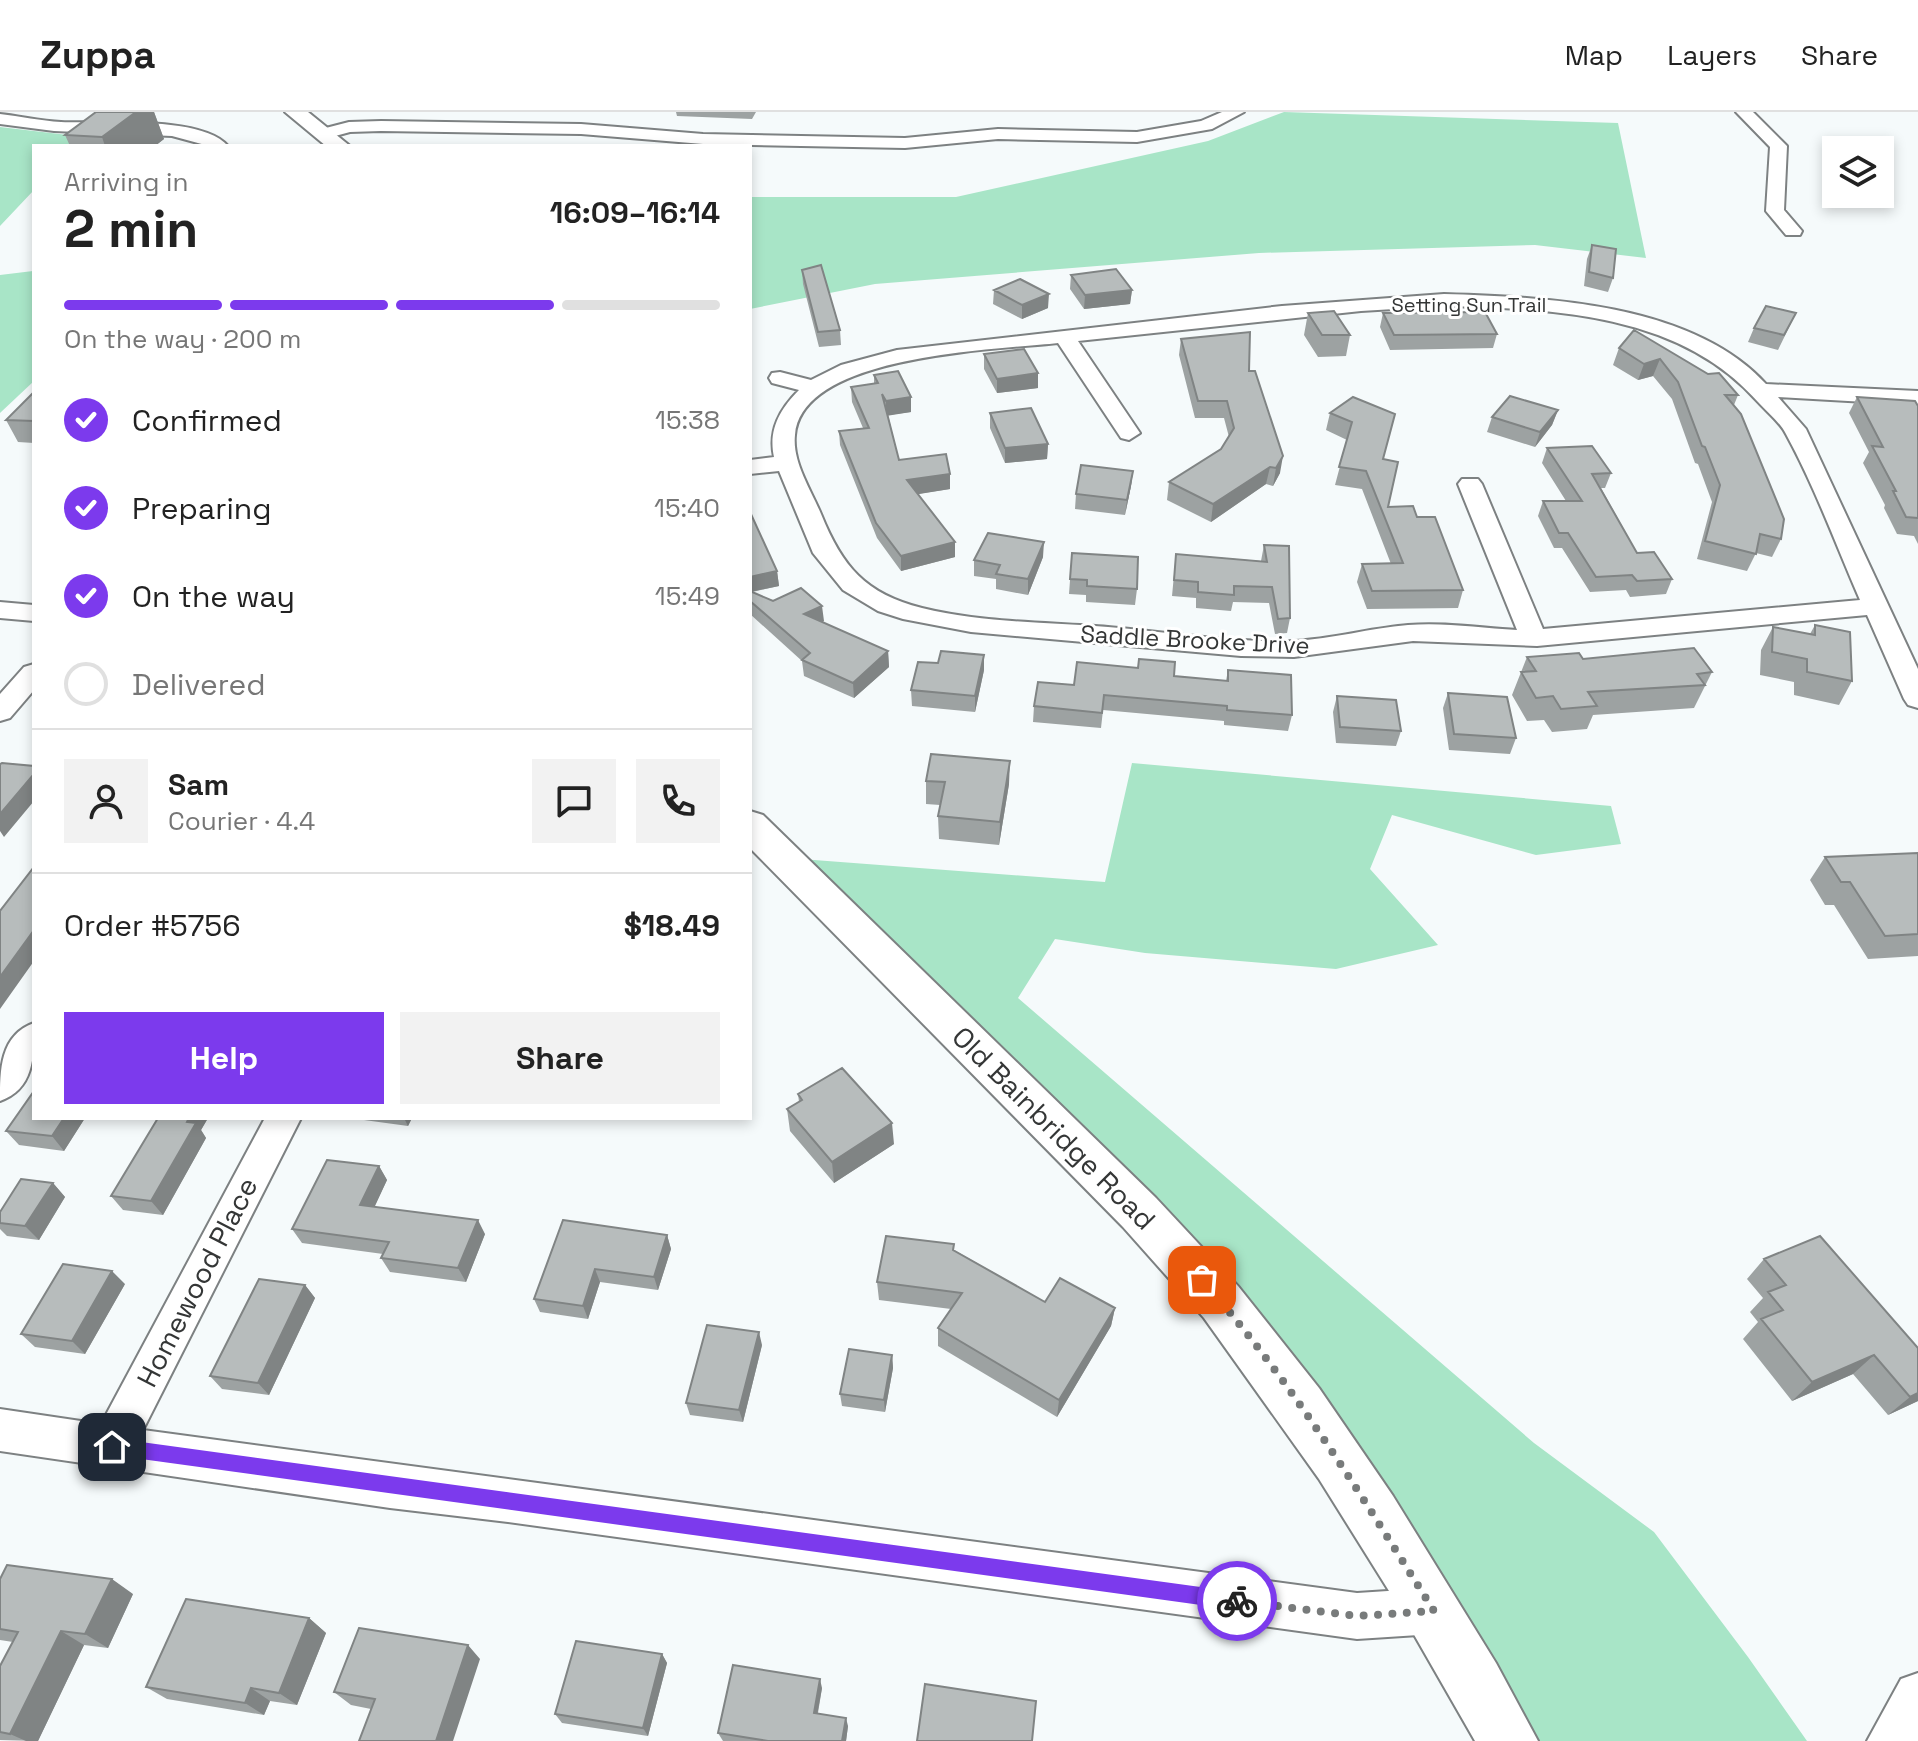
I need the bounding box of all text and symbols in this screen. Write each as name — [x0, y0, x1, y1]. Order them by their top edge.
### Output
text: Zuppa — [40, 31, 156, 79]
text: Map — [1565, 37, 1623, 73]
text: Layers — [1667, 37, 1757, 73]
text: Share — [1801, 37, 1878, 73]
map controls — [1822, 136, 1894, 208]
button: layers — [1822, 136, 1894, 208]
text: Arriving in — [64, 165, 188, 199]
text: 16:09–16:14 — [550, 193, 720, 232]
text: 2 min — [64, 196, 198, 262]
street label: Setting Sun Trail — [1392, 292, 1547, 318]
text: On the way · 200 m — [64, 322, 301, 356]
icon: check — [64, 398, 108, 442]
text: Confirmed — [132, 401, 282, 440]
text: 15:38 — [655, 403, 720, 437]
icon: check — [64, 486, 108, 530]
text: Preparing — [132, 489, 271, 528]
text: 15:40 — [654, 491, 720, 525]
icon: check — [64, 574, 108, 618]
text: On the way — [132, 577, 295, 616]
text: 15:49 — [655, 579, 720, 613]
street label: Saddle Brooke Drive — [1080, 618, 1311, 661]
text: Delivered — [132, 665, 266, 704]
button: person — [64, 759, 148, 843]
button: chat — [532, 759, 616, 843]
button: phone — [636, 759, 720, 843]
text: Sam — [168, 765, 229, 804]
text: Courier · 4.4 — [168, 804, 315, 838]
text: Order #5756 — [64, 906, 241, 945]
text: $18.49 — [624, 906, 720, 945]
button: Help — [64, 1012, 384, 1104]
button: Share — [400, 1012, 720, 1104]
street label: Old Bainbridge Road — [945, 1019, 1163, 1237]
street label: Homewood Place — [129, 1171, 265, 1393]
pin — [1168, 1246, 1236, 1314]
icon: bag — [1180, 1258, 1224, 1302]
pin — [78, 1413, 146, 1481]
icon: home — [90, 1425, 134, 1469]
courier — [1197, 1561, 1277, 1641]
icon: bike — [1215, 1579, 1259, 1623]

